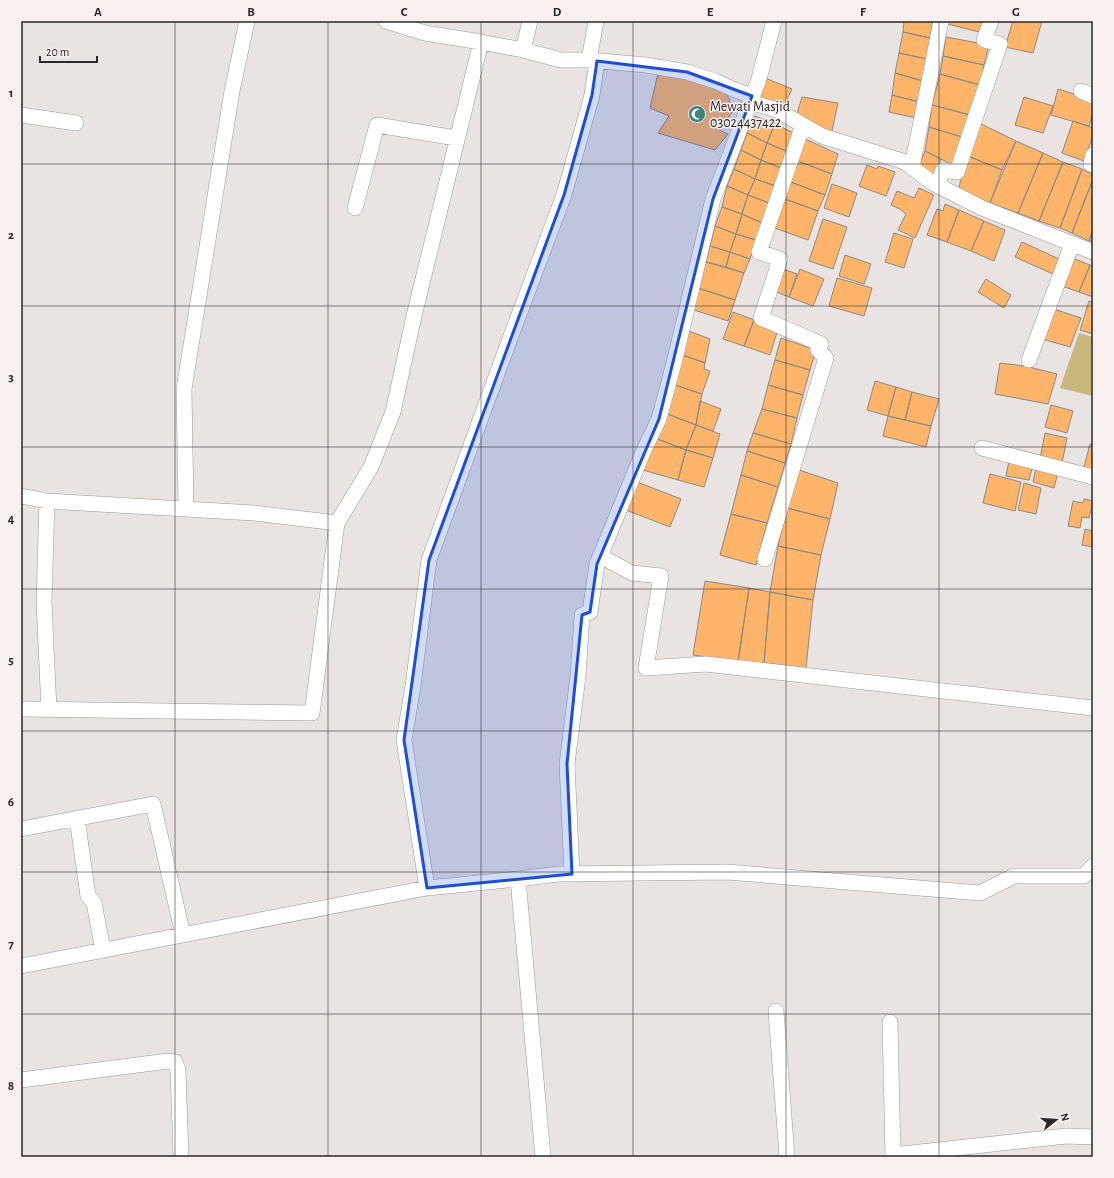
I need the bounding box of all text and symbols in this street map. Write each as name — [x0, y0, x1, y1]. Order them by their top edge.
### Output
text: A — [94, 6, 102, 19]
text: B — [247, 6, 255, 19]
text: C — [401, 6, 408, 19]
text: D — [553, 6, 562, 19]
text: E — [707, 6, 714, 19]
text: F — [860, 6, 867, 19]
text: G — [1012, 6, 1020, 19]
scale bar — [40, 38, 97, 64]
text: 20 m — [46, 46, 69, 58]
text: 1 — [9, 87, 13, 100]
place label: Mewati Masjid 03024437422 — [710, 100, 790, 130]
mosque icon: Mewati Masjid 03024437422 — [687, 104, 707, 124]
text: 2 — [8, 229, 14, 242]
text: 3 — [8, 371, 14, 384]
text: 4 — [8, 513, 15, 526]
text: 5 — [8, 654, 14, 667]
text: 6 — [8, 796, 14, 809]
text: 7 — [8, 938, 14, 951]
text: 8 — [8, 1080, 14, 1093]
north arrow — [1036, 1100, 1076, 1140]
text: N — [1059, 1112, 1071, 1122]

